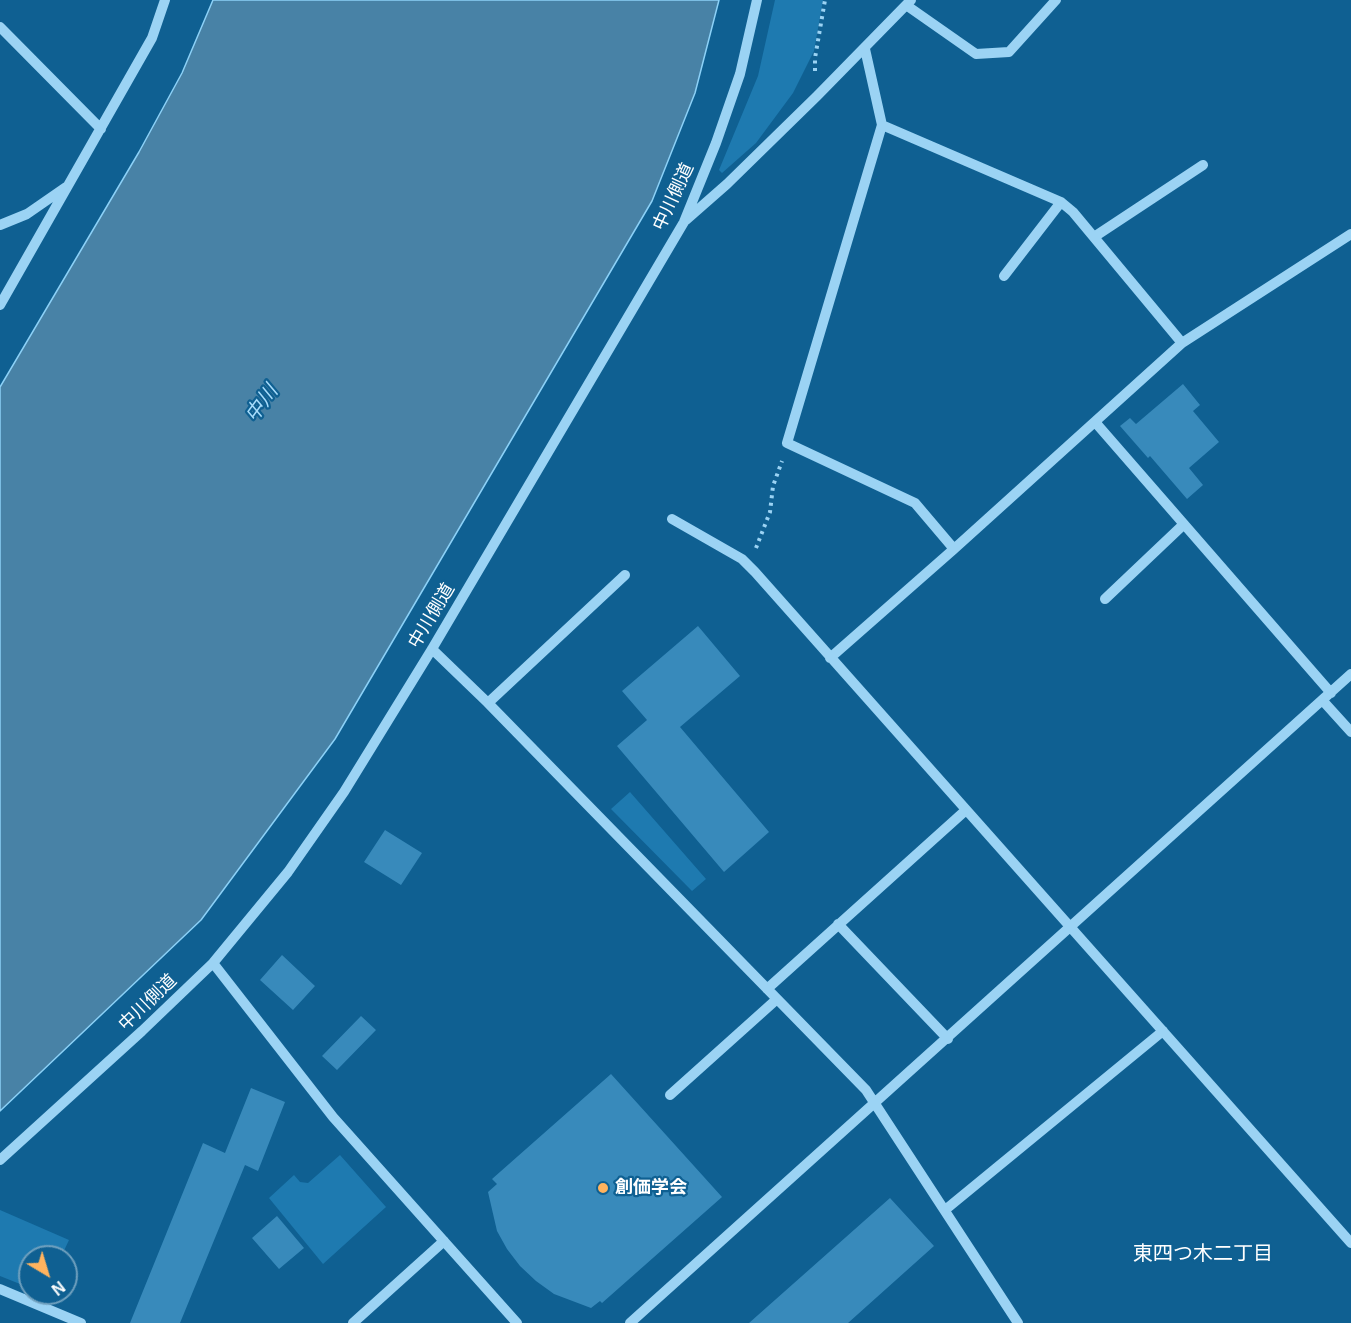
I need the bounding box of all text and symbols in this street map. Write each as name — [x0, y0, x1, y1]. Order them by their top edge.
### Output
street label: 中川側道 — [649, 160, 699, 234]
water label: 中川 — [241, 381, 283, 427]
street label: 中川側道 — [404, 580, 460, 652]
street label: 中川側道 — [115, 970, 181, 1036]
place label: 創価学会 — [615, 1177, 687, 1199]
marker: 創価学会 — [596, 1181, 610, 1195]
district label: 東四つ木二丁目 — [1133, 1242, 1273, 1266]
north arrow — [18, 1245, 78, 1305]
text: N — [48, 1278, 68, 1298]

